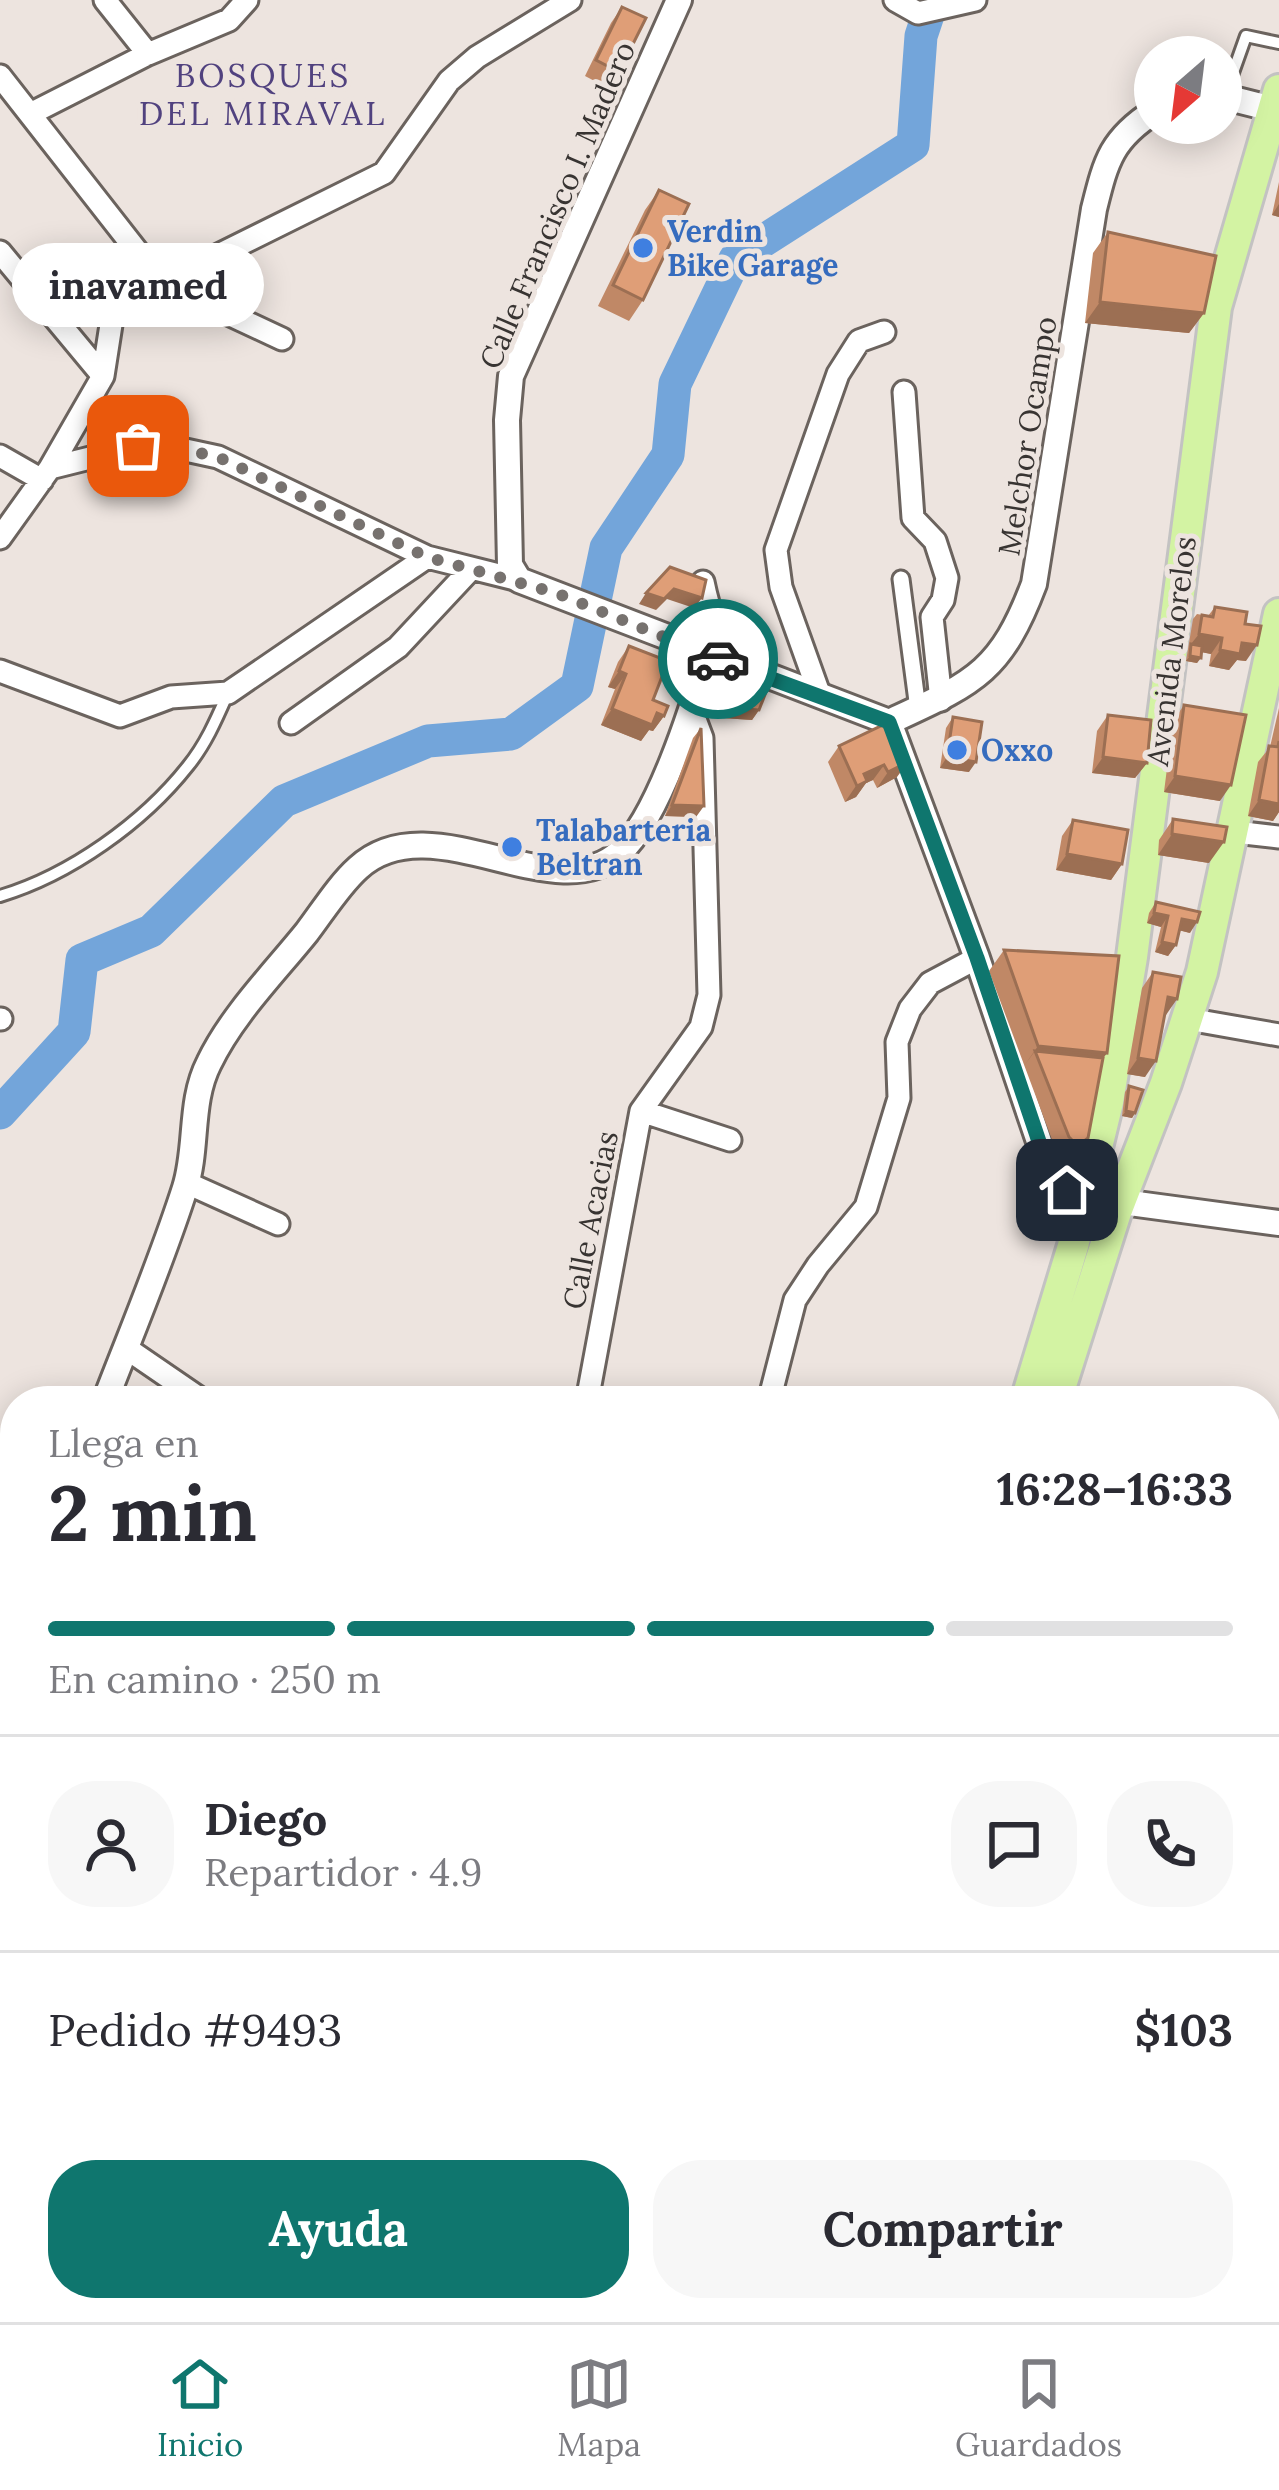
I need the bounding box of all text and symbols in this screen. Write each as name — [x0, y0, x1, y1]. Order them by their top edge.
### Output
street label: Calle Francisco I. Madero — [471, 36, 643, 374]
north arrow — [1134, 36, 1242, 144]
map controls — [1134, 36, 1242, 144]
district label: BOSQUES DEL MIRAVAL — [139, 54, 387, 134]
place label: Verdin Bike Garage — [667, 212, 838, 285]
marker: Verdin Bike Garage — [630, 235, 656, 261]
callout: inavamed — [12, 242, 264, 326]
text: inavamed — [49, 260, 227, 310]
street label: Melchor Ocampo — [989, 314, 1065, 558]
pin — [87, 395, 189, 497]
icon: bag — [105, 413, 171, 479]
street label: Avenida Morelos — [1138, 534, 1204, 769]
courier — [658, 599, 778, 719]
icon: car — [685, 626, 751, 692]
place label: Oxxo — [981, 731, 1053, 769]
marker: Oxxo — [944, 737, 970, 763]
place label: Talabarteria Beltran — [536, 811, 711, 883]
marker: Talabarteria Beltran — [499, 834, 525, 860]
street label: Calle Acacias — [554, 1128, 626, 1312]
pin — [1016, 1139, 1118, 1241]
icon: home — [1034, 1157, 1100, 1223]
text: Llega en — [48, 1418, 199, 1468]
text: 16:28–16:33 — [997, 1460, 1233, 1517]
text: 2 min — [48, 1463, 257, 1562]
text: En camino · 250 m — [48, 1654, 381, 1704]
button: person — [48, 1781, 174, 1907]
button: chat — [951, 1781, 1077, 1907]
button: phone — [1107, 1781, 1233, 1907]
text: Diego — [204, 1790, 327, 1847]
text: Repartidor · 4.9 — [204, 1847, 483, 1897]
text: Pedido #9493 — [48, 2001, 342, 2058]
text: $103 — [1134, 2001, 1233, 2058]
button: Ayuda — [48, 2160, 629, 2298]
button: Compartir — [653, 2160, 1233, 2298]
tab: Inicio — [157, 2351, 243, 2465]
tab: Mapa — [557, 2351, 641, 2465]
tab: Guardados — [955, 2351, 1122, 2465]

